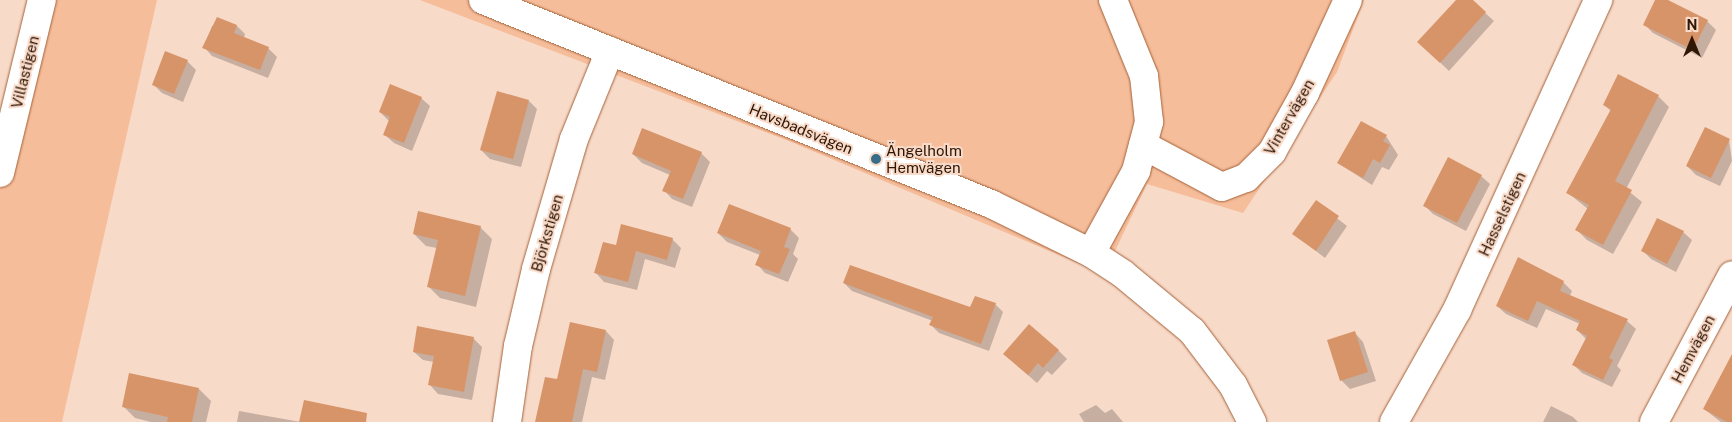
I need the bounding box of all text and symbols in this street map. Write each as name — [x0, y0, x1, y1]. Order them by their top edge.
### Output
north arrow — [1667, 15, 1717, 65]
text: N — [1687, 17, 1697, 33]
street label: Villastigen — [7, 34, 43, 110]
street label: Vintervägen — [1260, 76, 1318, 158]
street label: Havsbadsvägen — [747, 100, 855, 158]
place label: Ängelholm Hemvägen — [886, 141, 962, 176]
marker: Ängelholm Hemvägen — [870, 153, 882, 165]
street label: Hasselstigen — [1475, 169, 1529, 259]
street label: Björkstigen — [527, 192, 567, 274]
street label: Hemvägen — [1668, 312, 1718, 386]

